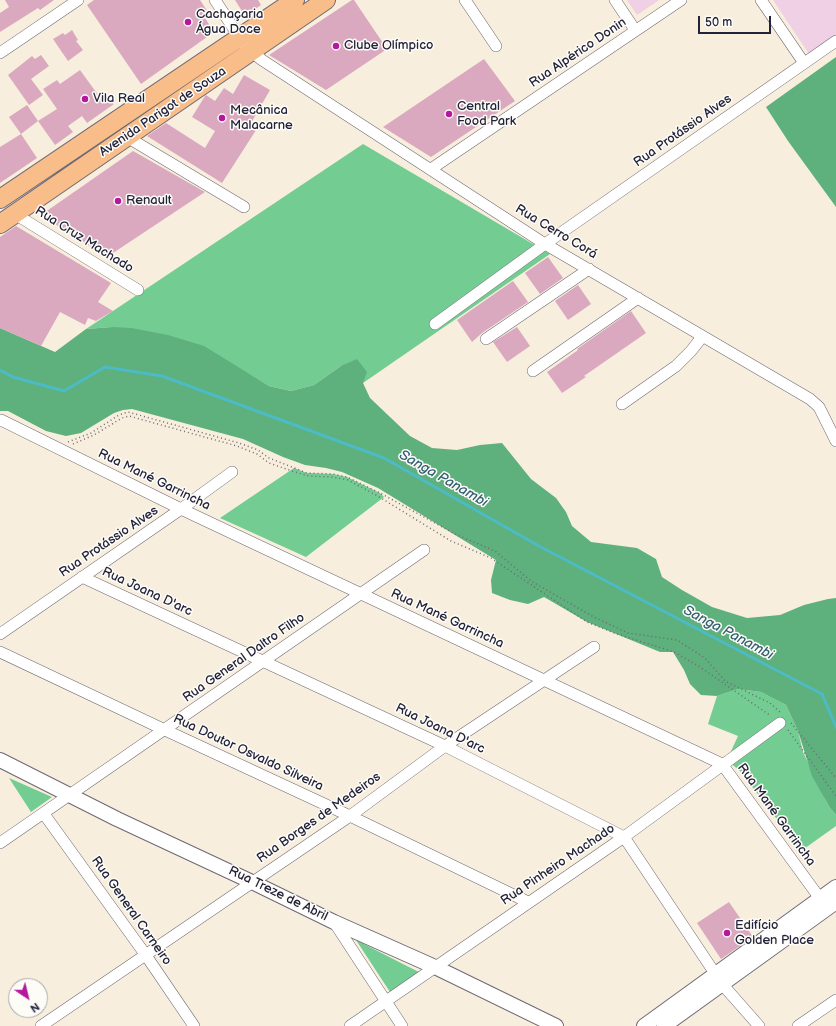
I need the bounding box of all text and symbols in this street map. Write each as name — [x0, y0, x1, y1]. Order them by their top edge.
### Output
place label: Cachaçaria Água Doce — [196, 7, 263, 38]
scale bar — [700, 8, 773, 34]
street label: Rua Alpérico Donin — [527, 15, 629, 91]
text: 50 m — [705, 15, 732, 30]
marker: Cachaçaria Água Doce — [183, 17, 193, 27]
place label: Clube Olímpico — [344, 38, 433, 54]
marker: Clube Olímpico — [331, 41, 341, 51]
street label: Avenida Parigot de Souza — [97, 64, 229, 160]
place label: Vila Real — [93, 91, 145, 107]
street label: Rua Protássio Alves — [631, 91, 735, 171]
marker: Vila Real — [80, 94, 90, 104]
place label: Central Food Park — [457, 99, 516, 130]
place label: Mecânica Malacarne — [230, 103, 293, 134]
marker: Central Food Park — [444, 109, 454, 119]
marker: Mecânica Malacarne — [217, 113, 227, 123]
place label: Renault — [126, 193, 172, 209]
marker: Renault — [113, 196, 123, 206]
street label: Rua Cerro Corá — [512, 201, 600, 263]
street label: Rua Cruz Machado — [32, 203, 136, 277]
street label: Rua Mané Garrincha — [95, 446, 213, 514]
water label: Sanga Panambi — [396, 447, 490, 511]
street label: Rua Protássio Alves — [57, 503, 161, 581]
street label: Rua Joana D'arc — [99, 564, 195, 620]
street label: Rua Mané Garrincha — [388, 586, 506, 652]
water label: Sanga Panambi — [680, 602, 776, 664]
street label: Rua General Daltro Filho — [180, 610, 308, 706]
street label: Rua Joana D'arc — [393, 701, 487, 757]
street label: Rua Doutor Osvaldo Silveira — [171, 711, 325, 795]
street label: Rua Mané Garrincha — [734, 761, 818, 869]
street label: Rua Borges de Medeiros — [254, 769, 384, 867]
street label: Rua Pinheiro Machado — [498, 821, 618, 909]
street label: Rua General Carneiro — [88, 854, 174, 968]
street label: Rua Treze de Abril — [226, 863, 330, 925]
place label: Edifício Golden Place — [735, 918, 814, 949]
marker: Edifício Golden Place — [722, 928, 732, 938]
north arrow — [8, 978, 48, 1018]
text: N — [27, 1000, 42, 1015]

